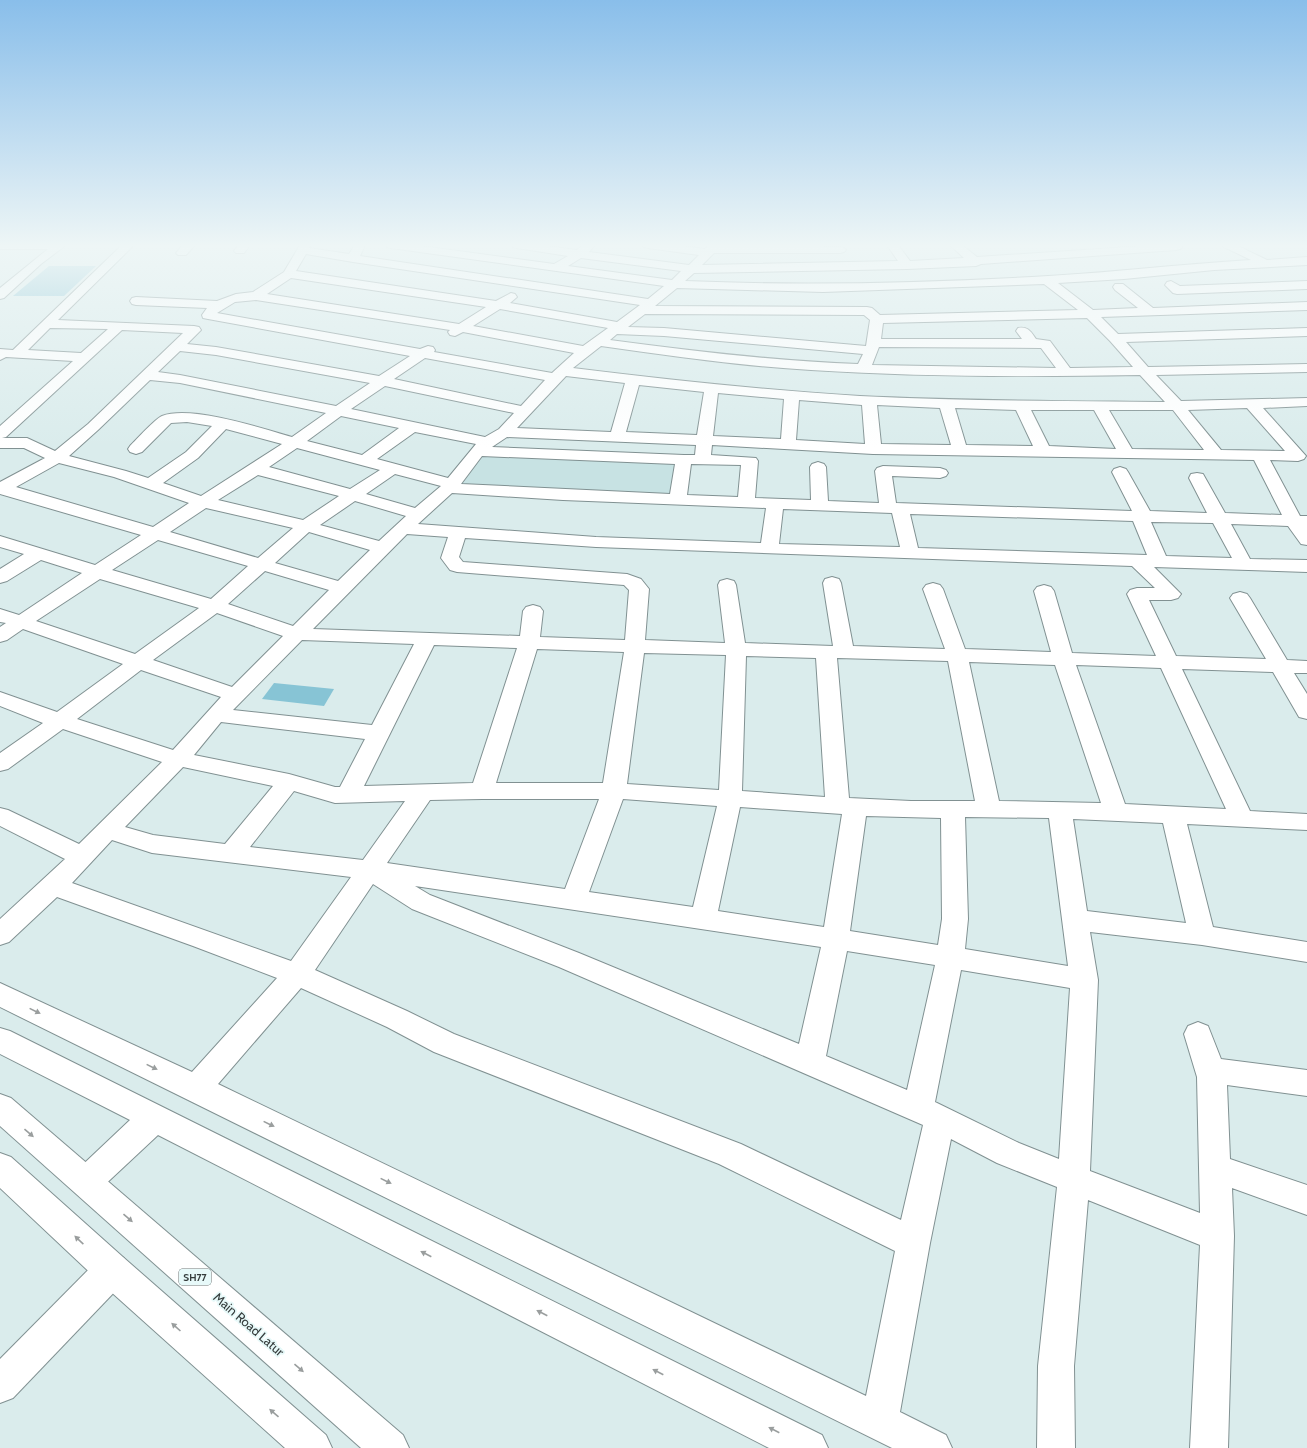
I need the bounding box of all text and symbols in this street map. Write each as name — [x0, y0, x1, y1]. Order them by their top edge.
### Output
one-way arrow — [29, 1008, 41, 1014]
one-way arrow — [147, 1064, 158, 1070]
one-way arrow — [264, 1121, 275, 1127]
one-way arrow — [24, 1128, 35, 1137]
one-way arrow — [381, 1178, 392, 1184]
one-way arrow — [122, 1214, 133, 1223]
one-way arrow — [74, 1236, 84, 1245]
one-way arrow — [420, 1251, 431, 1258]
road number: SH77 — [179, 1269, 211, 1285]
street label: Main Road Latur — [210, 1289, 288, 1360]
one-way arrow — [536, 1310, 547, 1316]
one-way arrow — [171, 1322, 181, 1332]
one-way arrow — [294, 1364, 304, 1373]
one-way arrow — [652, 1369, 664, 1375]
one-way arrow — [268, 1408, 279, 1417]
one-way arrow — [768, 1427, 780, 1434]

